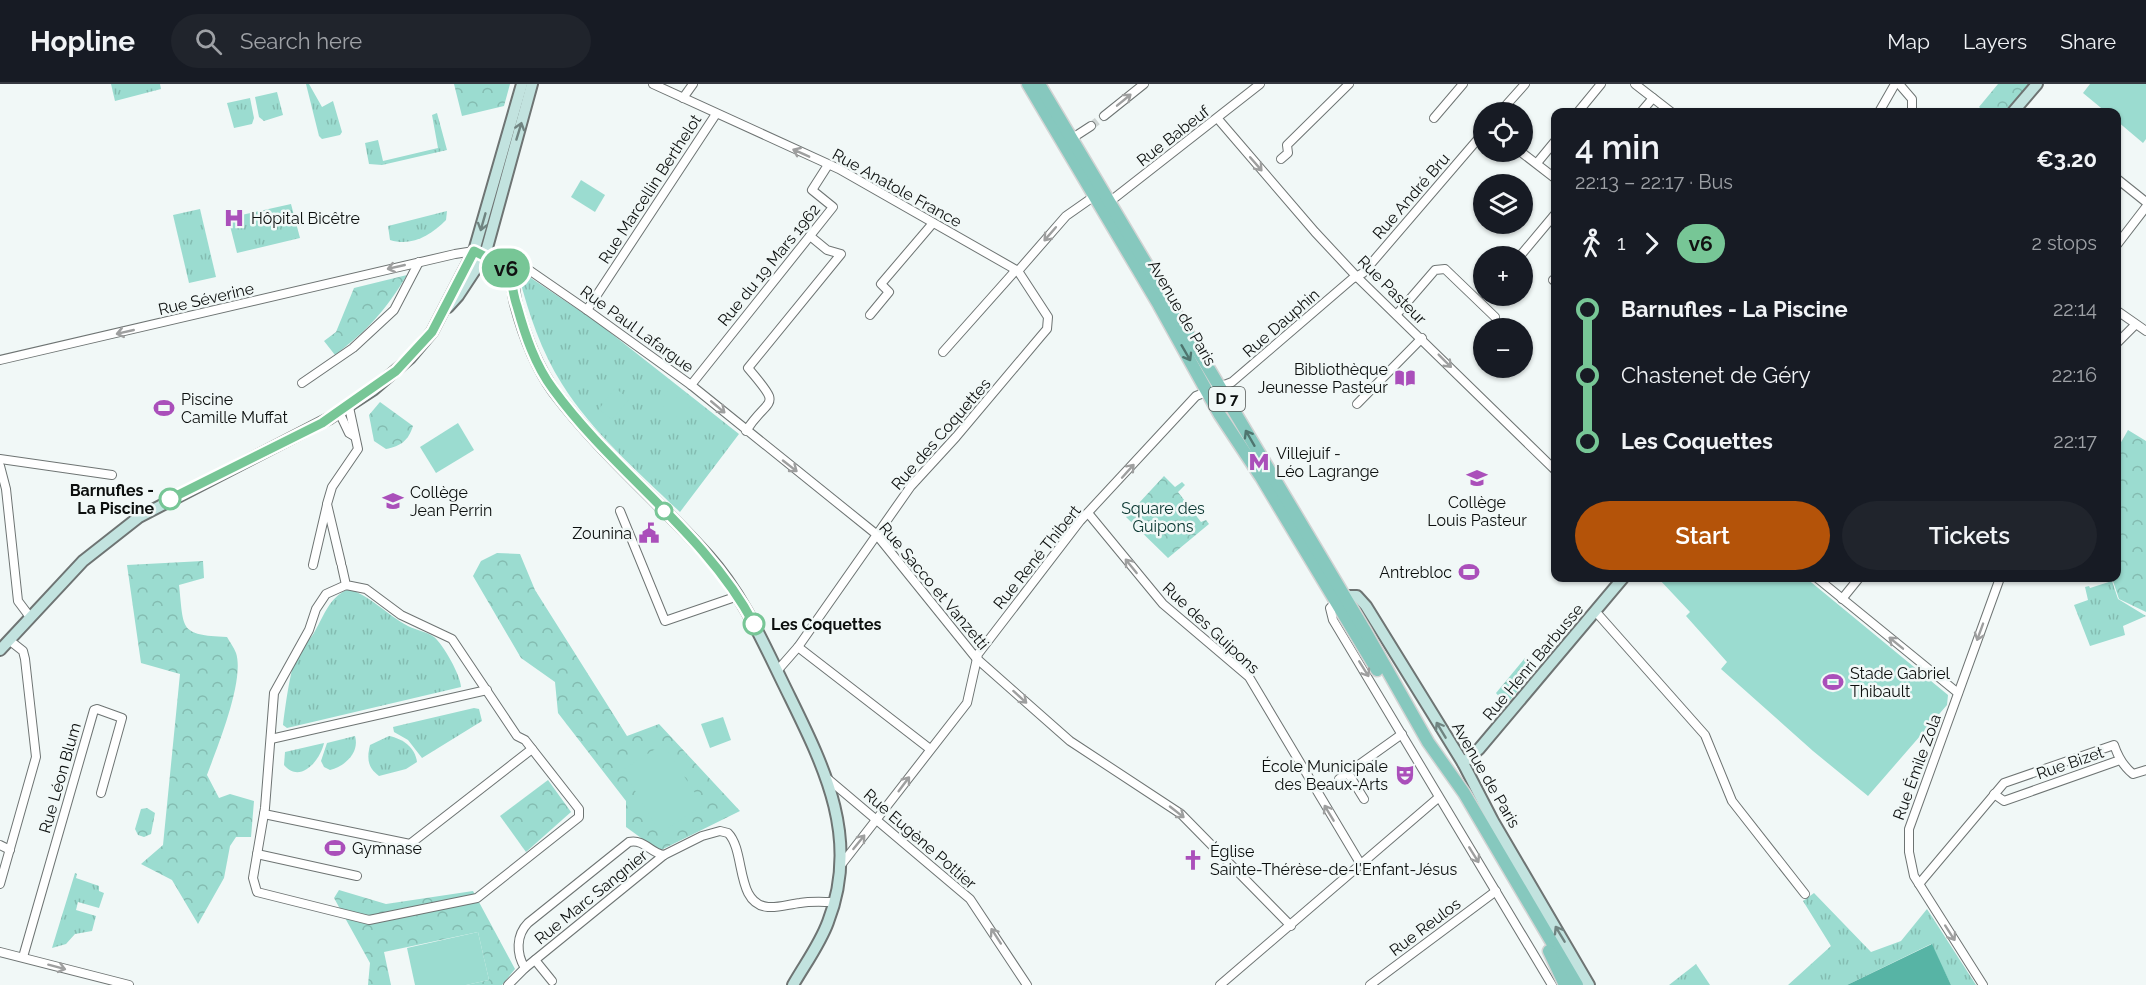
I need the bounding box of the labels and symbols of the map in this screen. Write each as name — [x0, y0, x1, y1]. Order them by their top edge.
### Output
one-way arrow — [1116, 94, 1132, 107]
street label: Rue Babeuf — [1133, 101, 1214, 170]
street label: Rue Marcellin Berthelot — [595, 110, 706, 267]
one-way arrow — [514, 122, 525, 141]
street label: Rue Anatole France — [829, 145, 965, 231]
one-way arrow — [792, 146, 810, 157]
street label: Rue André Bru — [1369, 149, 1453, 243]
one-way arrow — [1249, 156, 1263, 171]
street label: Rue du 19 Mars 1962 — [714, 200, 824, 330]
hospital icon: Hôpital Bicêtre — [222, 206, 246, 230]
place label: Hôpital Bicêtre — [251, 209, 360, 228]
one-way arrow — [476, 212, 488, 231]
one-way arrow — [1043, 227, 1057, 242]
line badge: v6 — [479, 248, 533, 288]
street label: Rue Pasteur — [1354, 252, 1431, 329]
street label: Avenue de Paris — [1144, 257, 1220, 370]
one-way arrow — [387, 262, 406, 274]
street label: Rue Séverine — [156, 279, 256, 319]
street label: Rue Paul Lafargue — [577, 282, 697, 376]
street label: Rue Dauphin — [1239, 285, 1323, 361]
one-way arrow — [116, 327, 135, 339]
one-way arrow — [1180, 344, 1192, 361]
one-way arrow — [1437, 353, 1452, 368]
place label: Bibliothèque Jeunesse Pasteur — [1258, 360, 1388, 397]
library icon: Bibliothèque Jeunesse Pasteur — [1393, 366, 1417, 390]
street label: Rue des Coquettes — [887, 374, 995, 494]
road number: D 7 — [1209, 387, 1245, 411]
place label: Piscine Camille Muffat — [181, 390, 289, 427]
sports icon: Piscine Camille Muffat — [152, 396, 176, 420]
one-way arrow — [710, 401, 726, 414]
one-way arrow — [1243, 430, 1255, 447]
place label: Villejuif - Léo Lagrange — [1276, 444, 1379, 481]
metro station icon: Villejuif - Léo Lagrange — [1247, 450, 1271, 474]
one-way arrow — [782, 459, 798, 472]
one-way arrow — [1121, 463, 1135, 478]
school or university icon: Collège Louis Pasteur — [1465, 466, 1489, 490]
place label: Barnufles - La Piscine — [70, 481, 154, 518]
place label: Collège Jean Perrin — [410, 483, 492, 520]
marker: Barnufles - La Piscine — [159, 488, 181, 510]
school or university icon: Collège Jean Perrin — [381, 489, 405, 513]
place label: Collège Louis Pasteur — [1427, 493, 1527, 530]
park label: Square des Guipons — [1121, 499, 1205, 536]
street label: Rue René Thibert — [989, 501, 1085, 613]
unlabelled marker — [655, 502, 673, 520]
street label: Rue Sacco et Vanzetti — [875, 519, 993, 653]
public building icon: Zounina — [637, 521, 661, 545]
place label: Zounina — [572, 524, 632, 543]
one-way arrow — [1124, 558, 1137, 574]
sports icon: Antrebloc — [1457, 560, 1481, 584]
place label: Antrebloc — [1379, 563, 1452, 582]
street label: Rue des Guipons — [1159, 578, 1264, 678]
street label: Rue Henri Barbusse — [1479, 600, 1587, 724]
marker: Les Coquettes — [743, 613, 765, 635]
place label: Les Coquettes — [771, 615, 882, 634]
one-way arrow — [1974, 623, 1985, 641]
one-way arrow — [1888, 637, 1904, 650]
one-way arrow — [1359, 660, 1371, 677]
place label: Stade Gabriel Thibault — [1850, 664, 1951, 701]
sports icon: Stade Gabriel Thibault — [1821, 670, 1845, 694]
one-way arrow — [1012, 690, 1027, 704]
street label: Rue Émile Zola — [1888, 711, 1945, 823]
street label: Avenue de Paris — [1448, 719, 1524, 832]
street label: Rue Léon Blum — [35, 721, 85, 835]
one-way arrow — [1434, 722, 1446, 739]
street label: Rue Bizet — [2034, 742, 2107, 783]
place label: École Municipale des Beaux-Arts — [1261, 756, 1388, 794]
theatre icon: École Municipale des Beaux-Arts — [1393, 763, 1417, 787]
one-way arrow — [898, 777, 910, 793]
street label: Rue Eugène Pottier — [860, 785, 980, 893]
one-way arrow — [1169, 805, 1185, 818]
one-way arrow — [1323, 805, 1335, 822]
one-way arrow — [852, 835, 865, 851]
sports icon: Gymnase — [323, 836, 347, 860]
place label: Gymnase — [352, 839, 422, 858]
place label: Église Sainte-Thérèse-de-l'Enfant-Jésus — [1210, 841, 1457, 879]
street label: Rue Marc Sangnier — [531, 845, 652, 948]
one-way arrow — [1468, 846, 1480, 863]
church icon: Église Sainte-Thérèse-de-l'Enfant-Jésus — [1181, 848, 1205, 872]
street label: Rue Reulos — [1386, 894, 1464, 960]
one-way arrow — [1944, 924, 1956, 941]
one-way arrow — [1554, 926, 1566, 943]
one-way arrow — [989, 927, 1002, 944]
one-way arrow — [47, 961, 66, 973]

